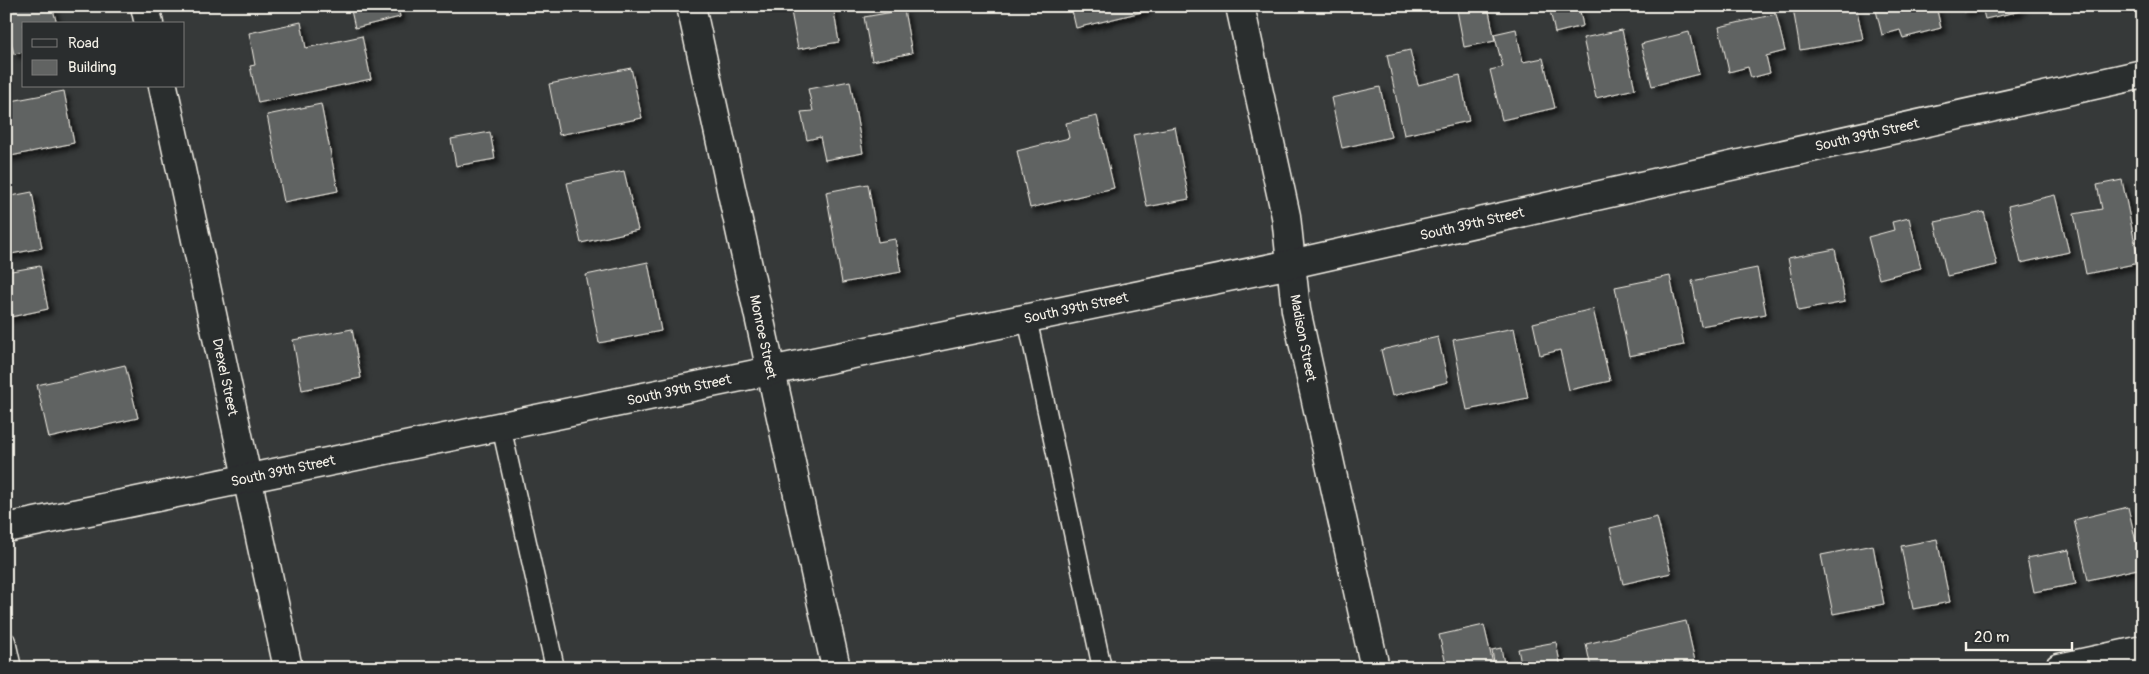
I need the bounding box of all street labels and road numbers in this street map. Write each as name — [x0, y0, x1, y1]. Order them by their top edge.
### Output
street label: South 39th Street — [1813, 115, 1921, 155]
street label: South 39th Street — [1418, 204, 1526, 244]
street label: South 39th Street — [1022, 289, 1130, 327]
street label: Monroe Street — [746, 293, 780, 381]
street label: Madison Street — [1286, 293, 1320, 383]
street label: Drexel Street — [209, 337, 242, 418]
street label: South 39th Street — [625, 371, 733, 409]
street label: South 39th Street — [229, 452, 337, 490]

